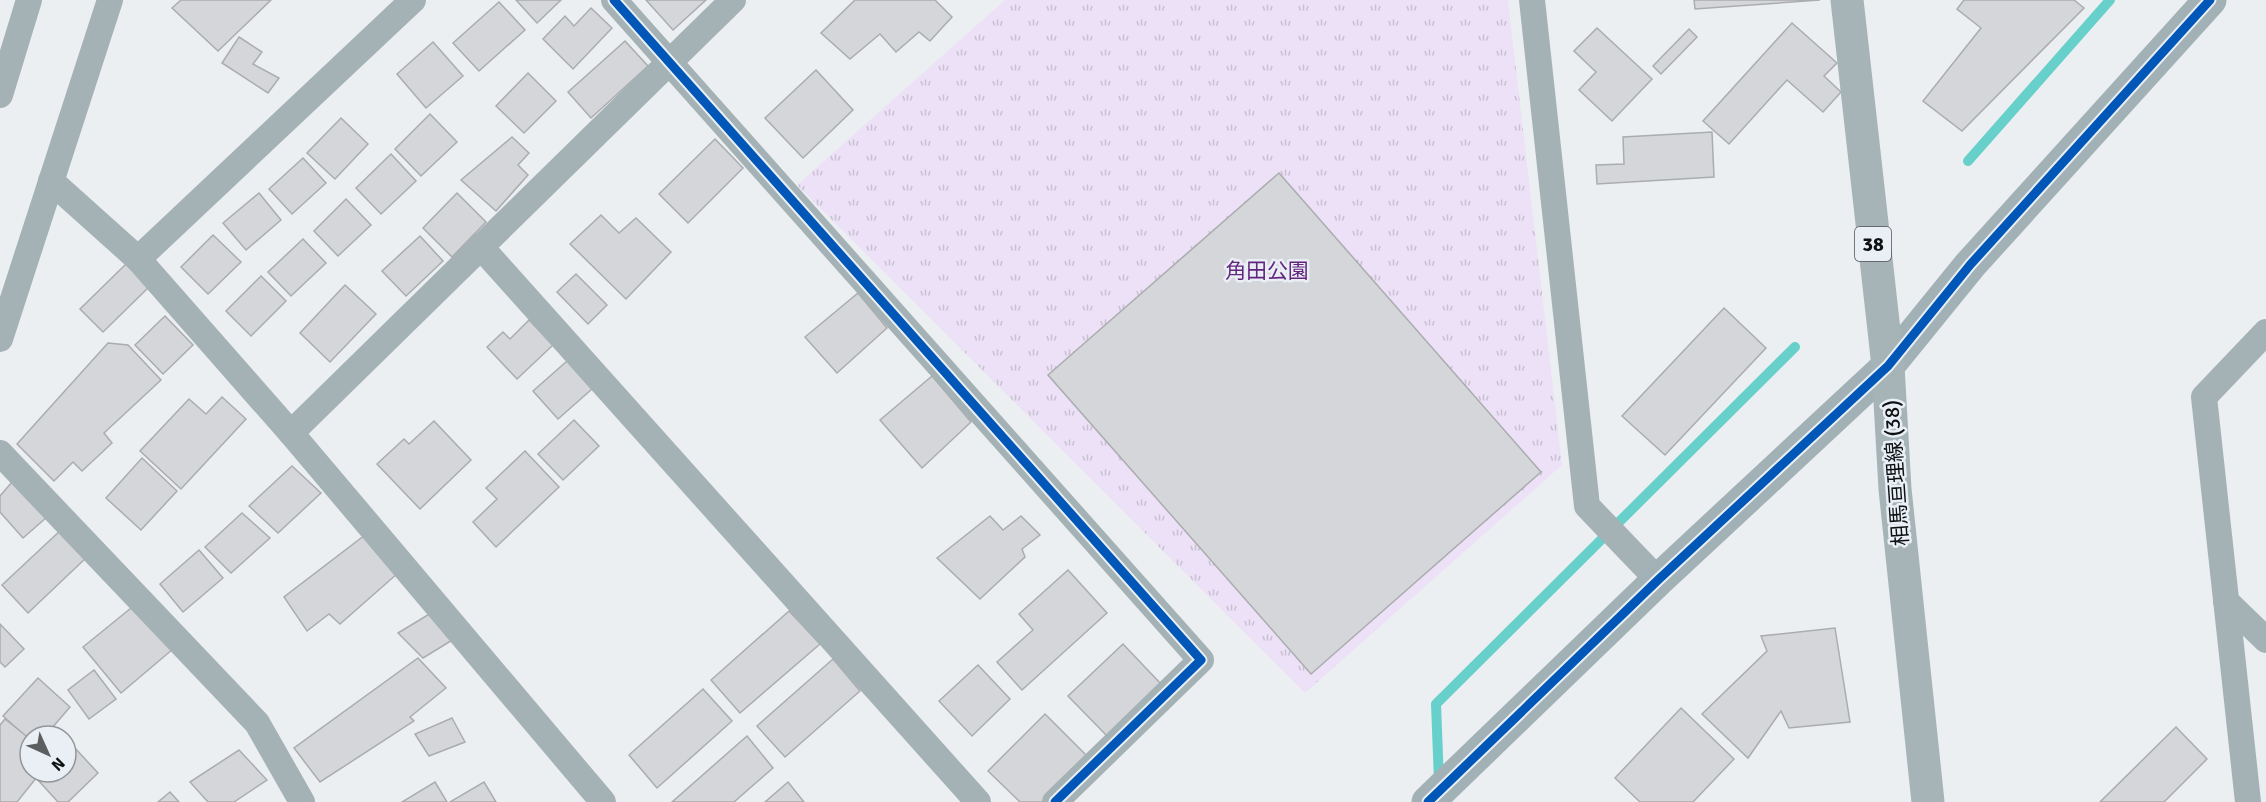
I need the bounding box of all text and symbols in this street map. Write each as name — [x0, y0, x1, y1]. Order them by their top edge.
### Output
road number: 38 — [1855, 227, 1891, 261]
park label: 角田公園 — [1225, 258, 1309, 284]
street label: 相馬亘理線 (38) — [1878, 399, 1914, 547]
north arrow — [18, 724, 78, 784]
text: N — [47, 753, 69, 775]

